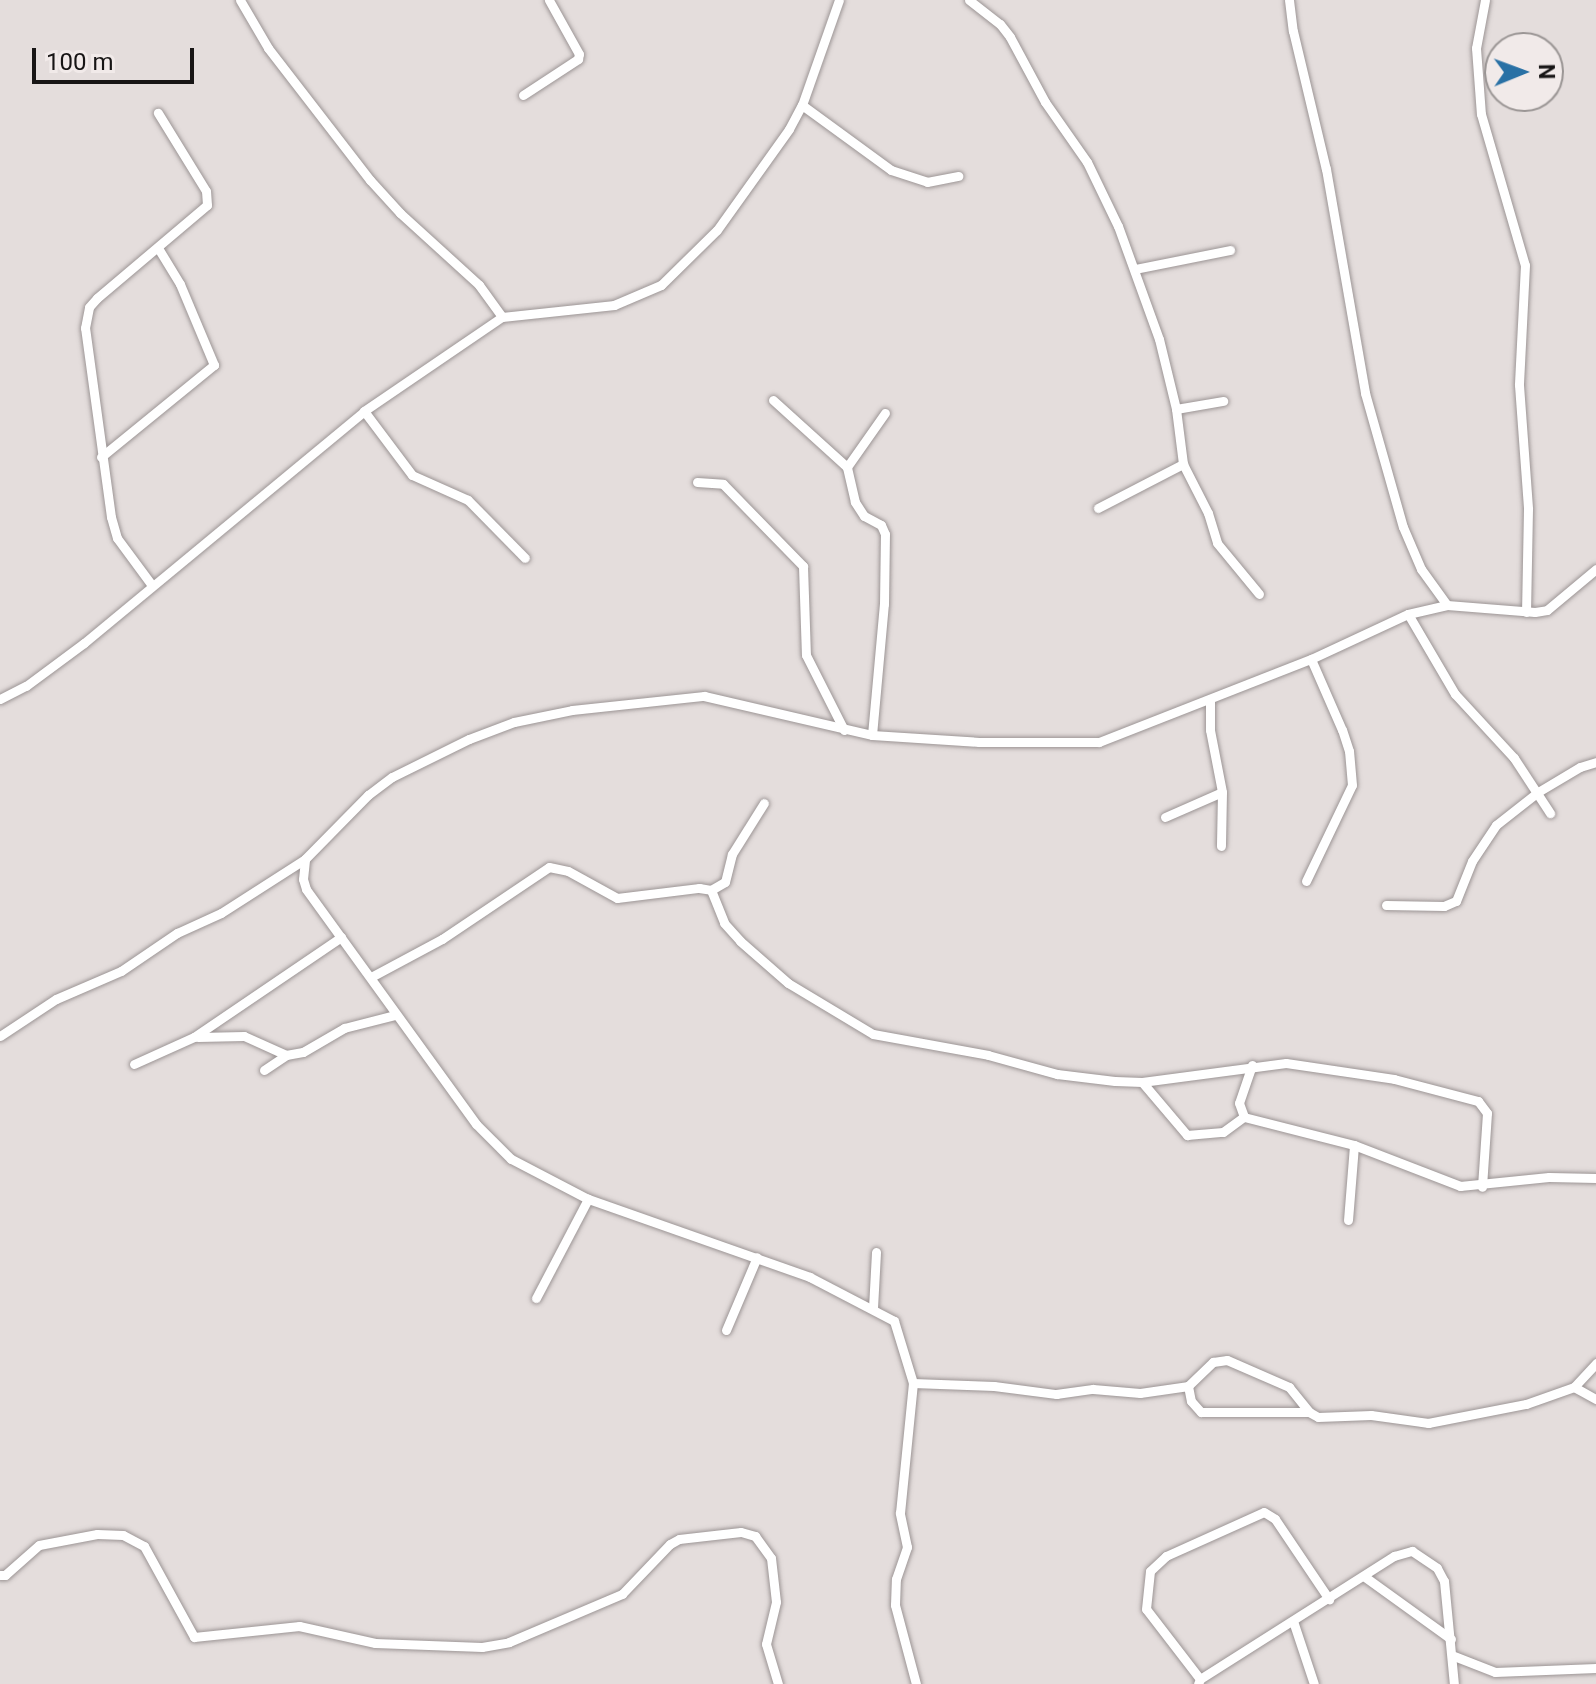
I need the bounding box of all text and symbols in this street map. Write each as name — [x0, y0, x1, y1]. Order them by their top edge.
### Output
scale bar — [36, 32, 198, 82]
north arrow — [1484, 32, 1564, 112]
text: 100 m — [46, 48, 113, 76]
text: N — [1534, 64, 1559, 80]

